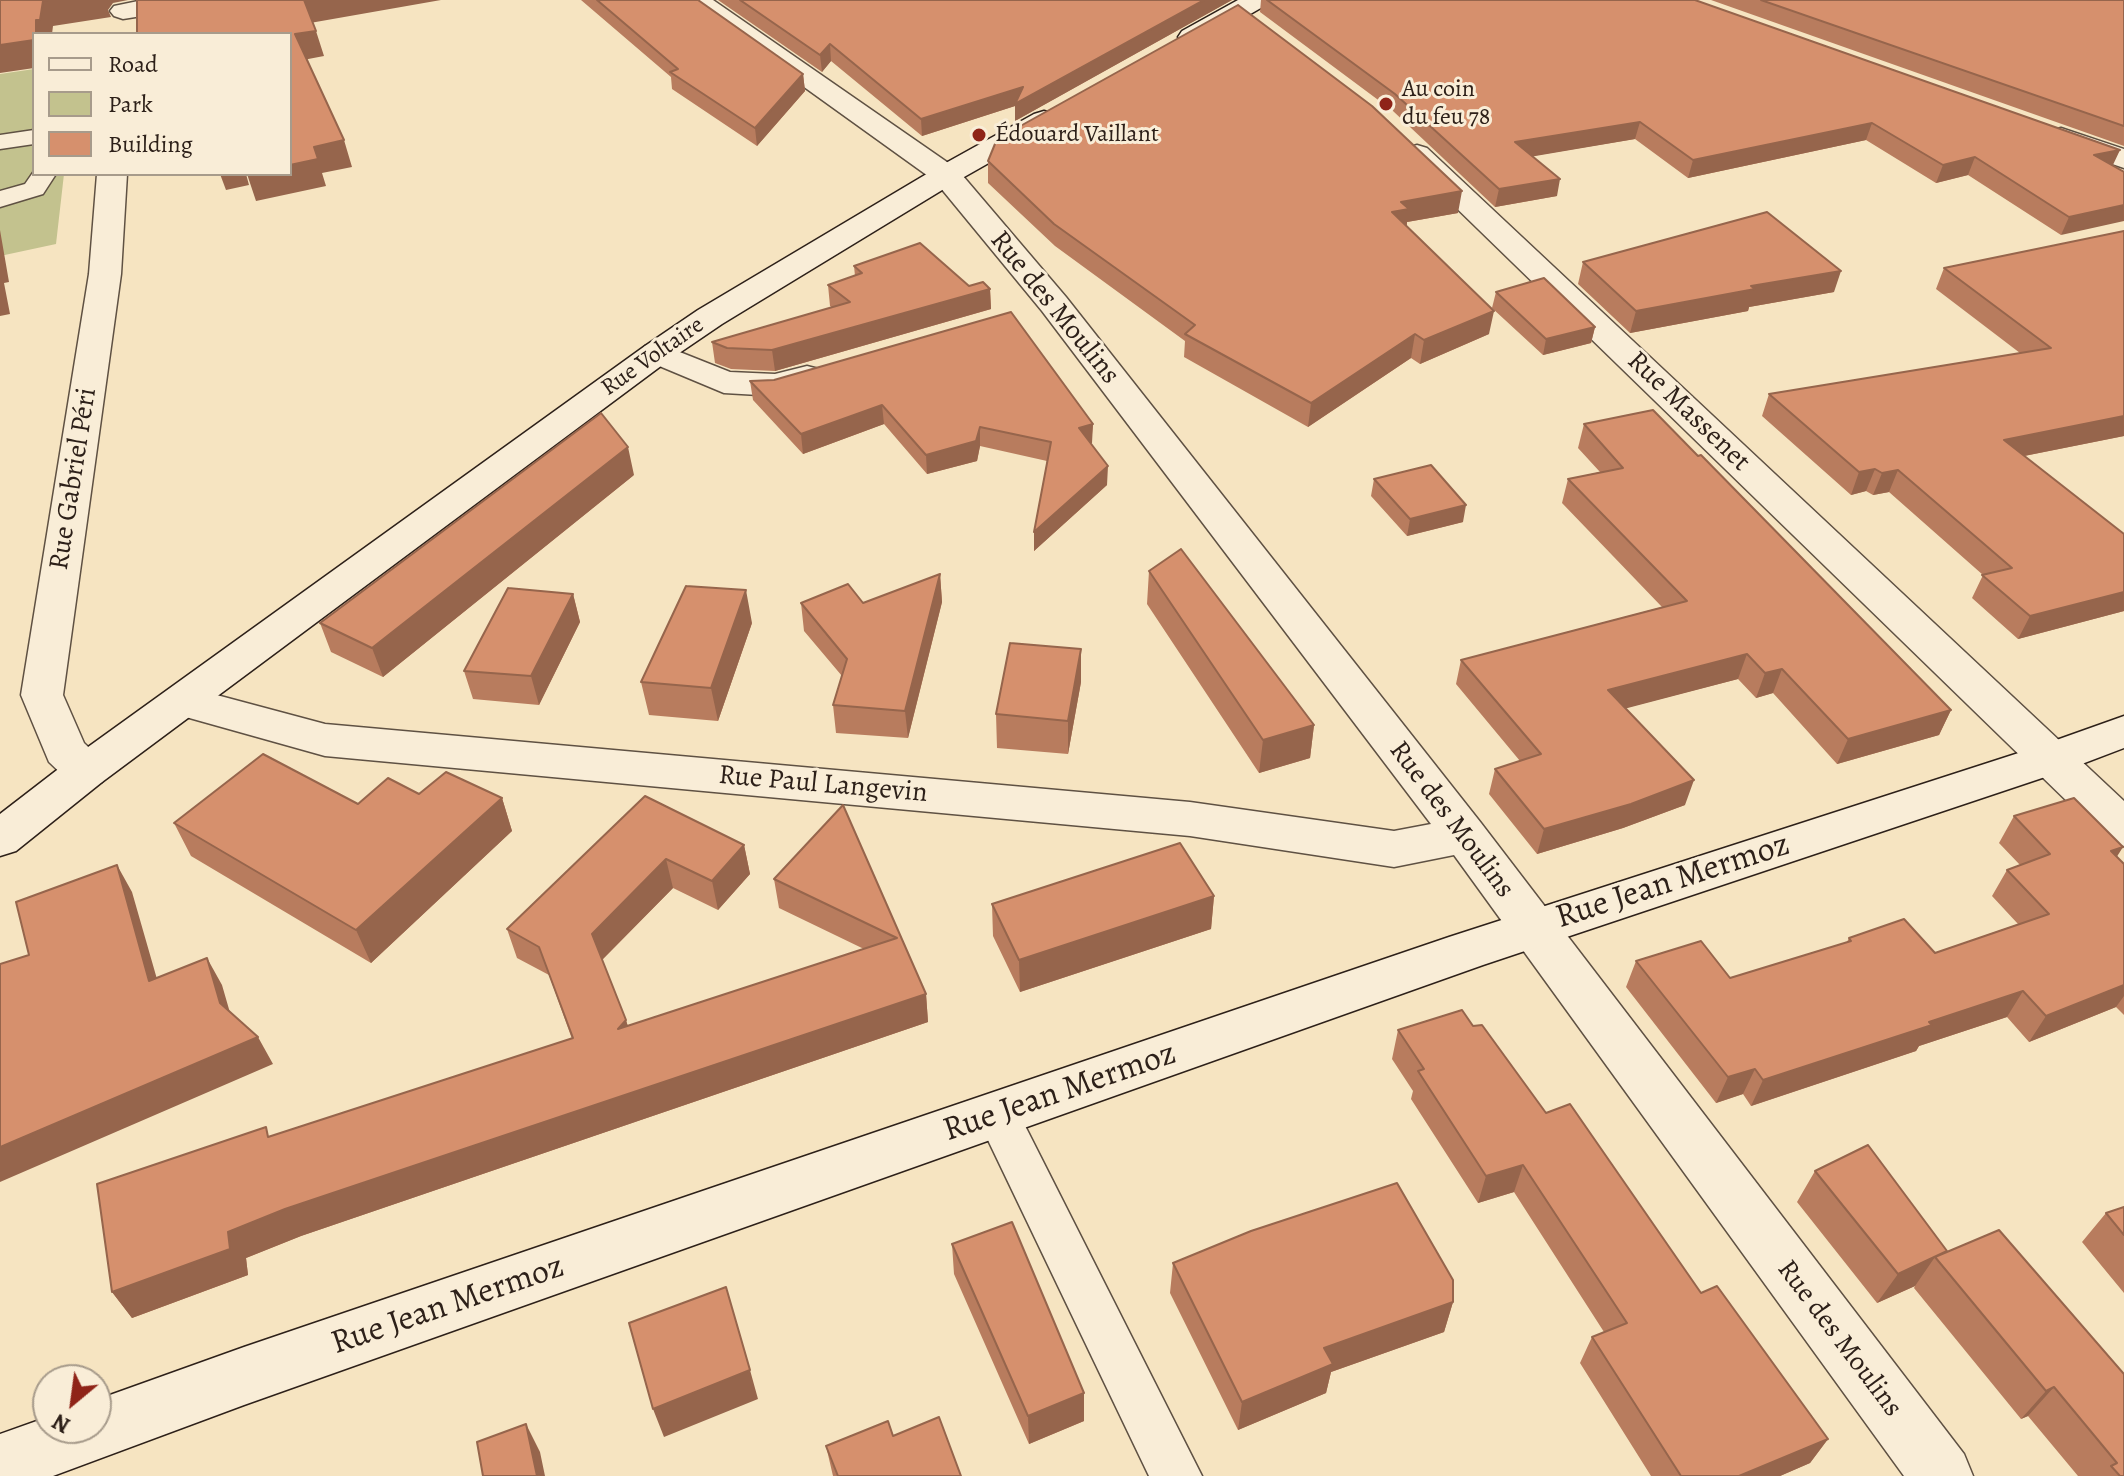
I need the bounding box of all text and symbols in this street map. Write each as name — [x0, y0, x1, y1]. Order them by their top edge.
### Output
legend — [32, 32, 292, 176]
text: Road — [108, 48, 158, 80]
place label: Au coin du feu 78 — [1402, 76, 1490, 132]
text: Park — [108, 88, 153, 120]
marker: Au coin du feu 78 — [1377, 95, 1395, 113]
place label: Édouard Vaillant — [995, 121, 1159, 149]
marker: Édouard Vaillant — [970, 126, 988, 144]
text: Building — [108, 128, 193, 160]
street label: Rue des Moulins — [982, 225, 1126, 391]
street label: Rue Voltaire — [596, 311, 710, 403]
street label: Rue Massenet — [1619, 345, 1757, 479]
street label: Rue Gabriel Péri — [43, 385, 105, 573]
street label: Rue des Moulins — [1381, 735, 1521, 905]
street label: Rue Paul Langevin — [717, 759, 929, 811]
street label: Rue Jean Mermoz — [1551, 825, 1795, 939]
street label: Rue Jean Mermoz — [938, 1034, 1182, 1152]
street label: Rue Jean Mermoz — [326, 1247, 570, 1365]
street label: Rue des Moulins — [1769, 1254, 1909, 1424]
north arrow — [32, 1364, 112, 1444]
text: N — [47, 1406, 76, 1440]

